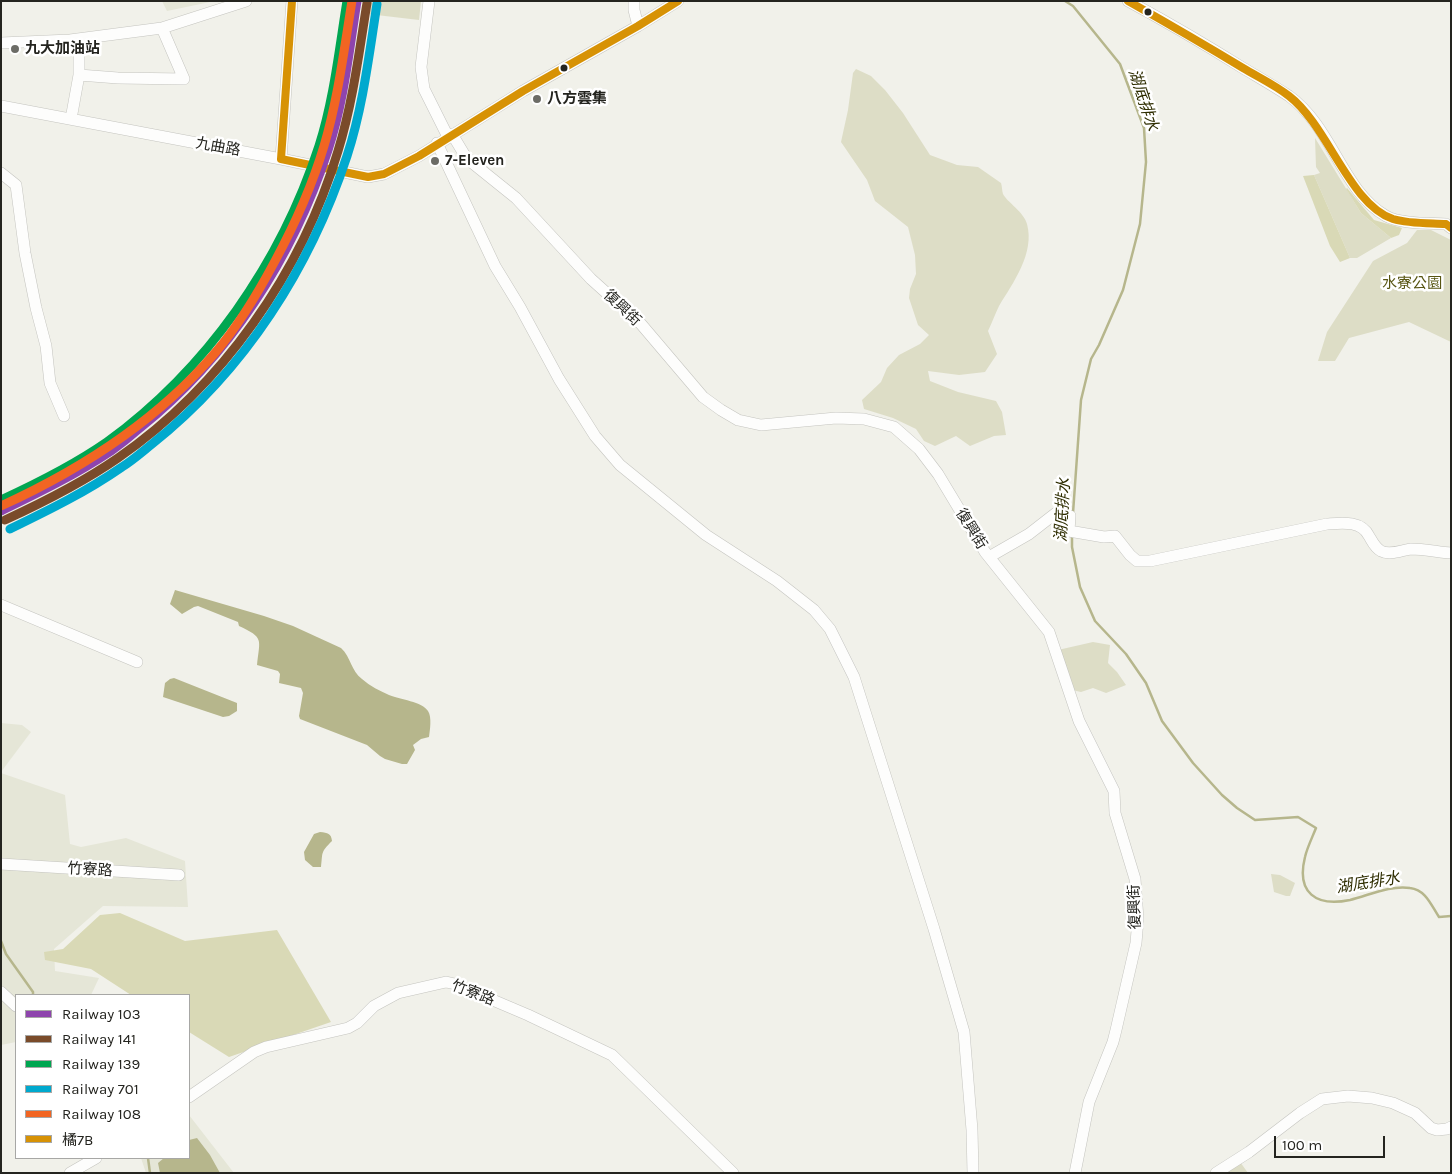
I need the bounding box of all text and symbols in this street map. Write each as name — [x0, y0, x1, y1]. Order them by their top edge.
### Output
unlabelled marker — [1143, 7, 1153, 17]
place label: 九大加油站 — [25, 40, 100, 58]
marker: 九大加油站 — [9, 43, 21, 55]
unlabelled marker — [559, 63, 569, 73]
water label: 湖底排水 — [1124, 67, 1162, 133]
place label: 八方雲集 — [547, 90, 607, 108]
marker: 八方雲集 — [531, 93, 543, 105]
street label: 九曲路 — [194, 134, 242, 160]
place label: 7-Eleven — [445, 152, 504, 170]
marker: 7-Eleven — [429, 155, 441, 167]
park label: 水寮公園 — [1382, 275, 1442, 293]
street label: 復興街 — [599, 286, 645, 330]
water label: 湖底排水 — [1052, 478, 1074, 542]
street label: 復興街 — [951, 505, 991, 553]
street label: 竹寮路 — [67, 860, 113, 880]
water label: 湖底排水 — [1335, 869, 1401, 897]
street label: 復興街 — [1125, 884, 1145, 930]
street label: 竹寮路 — [449, 977, 497, 1009]
legend — [15, 994, 190, 1159]
text: Railway 103 — [62, 1005, 141, 1023]
text: Railway 141 — [62, 1030, 136, 1048]
text: Railway 139 — [62, 1055, 140, 1073]
text: Railway 701 — [62, 1080, 139, 1098]
text: Railway 108 — [62, 1105, 141, 1123]
scale bar — [1277, 1126, 1388, 1158]
text: 橘7B — [62, 1131, 93, 1149]
text: 100 m — [1282, 1136, 1322, 1154]

